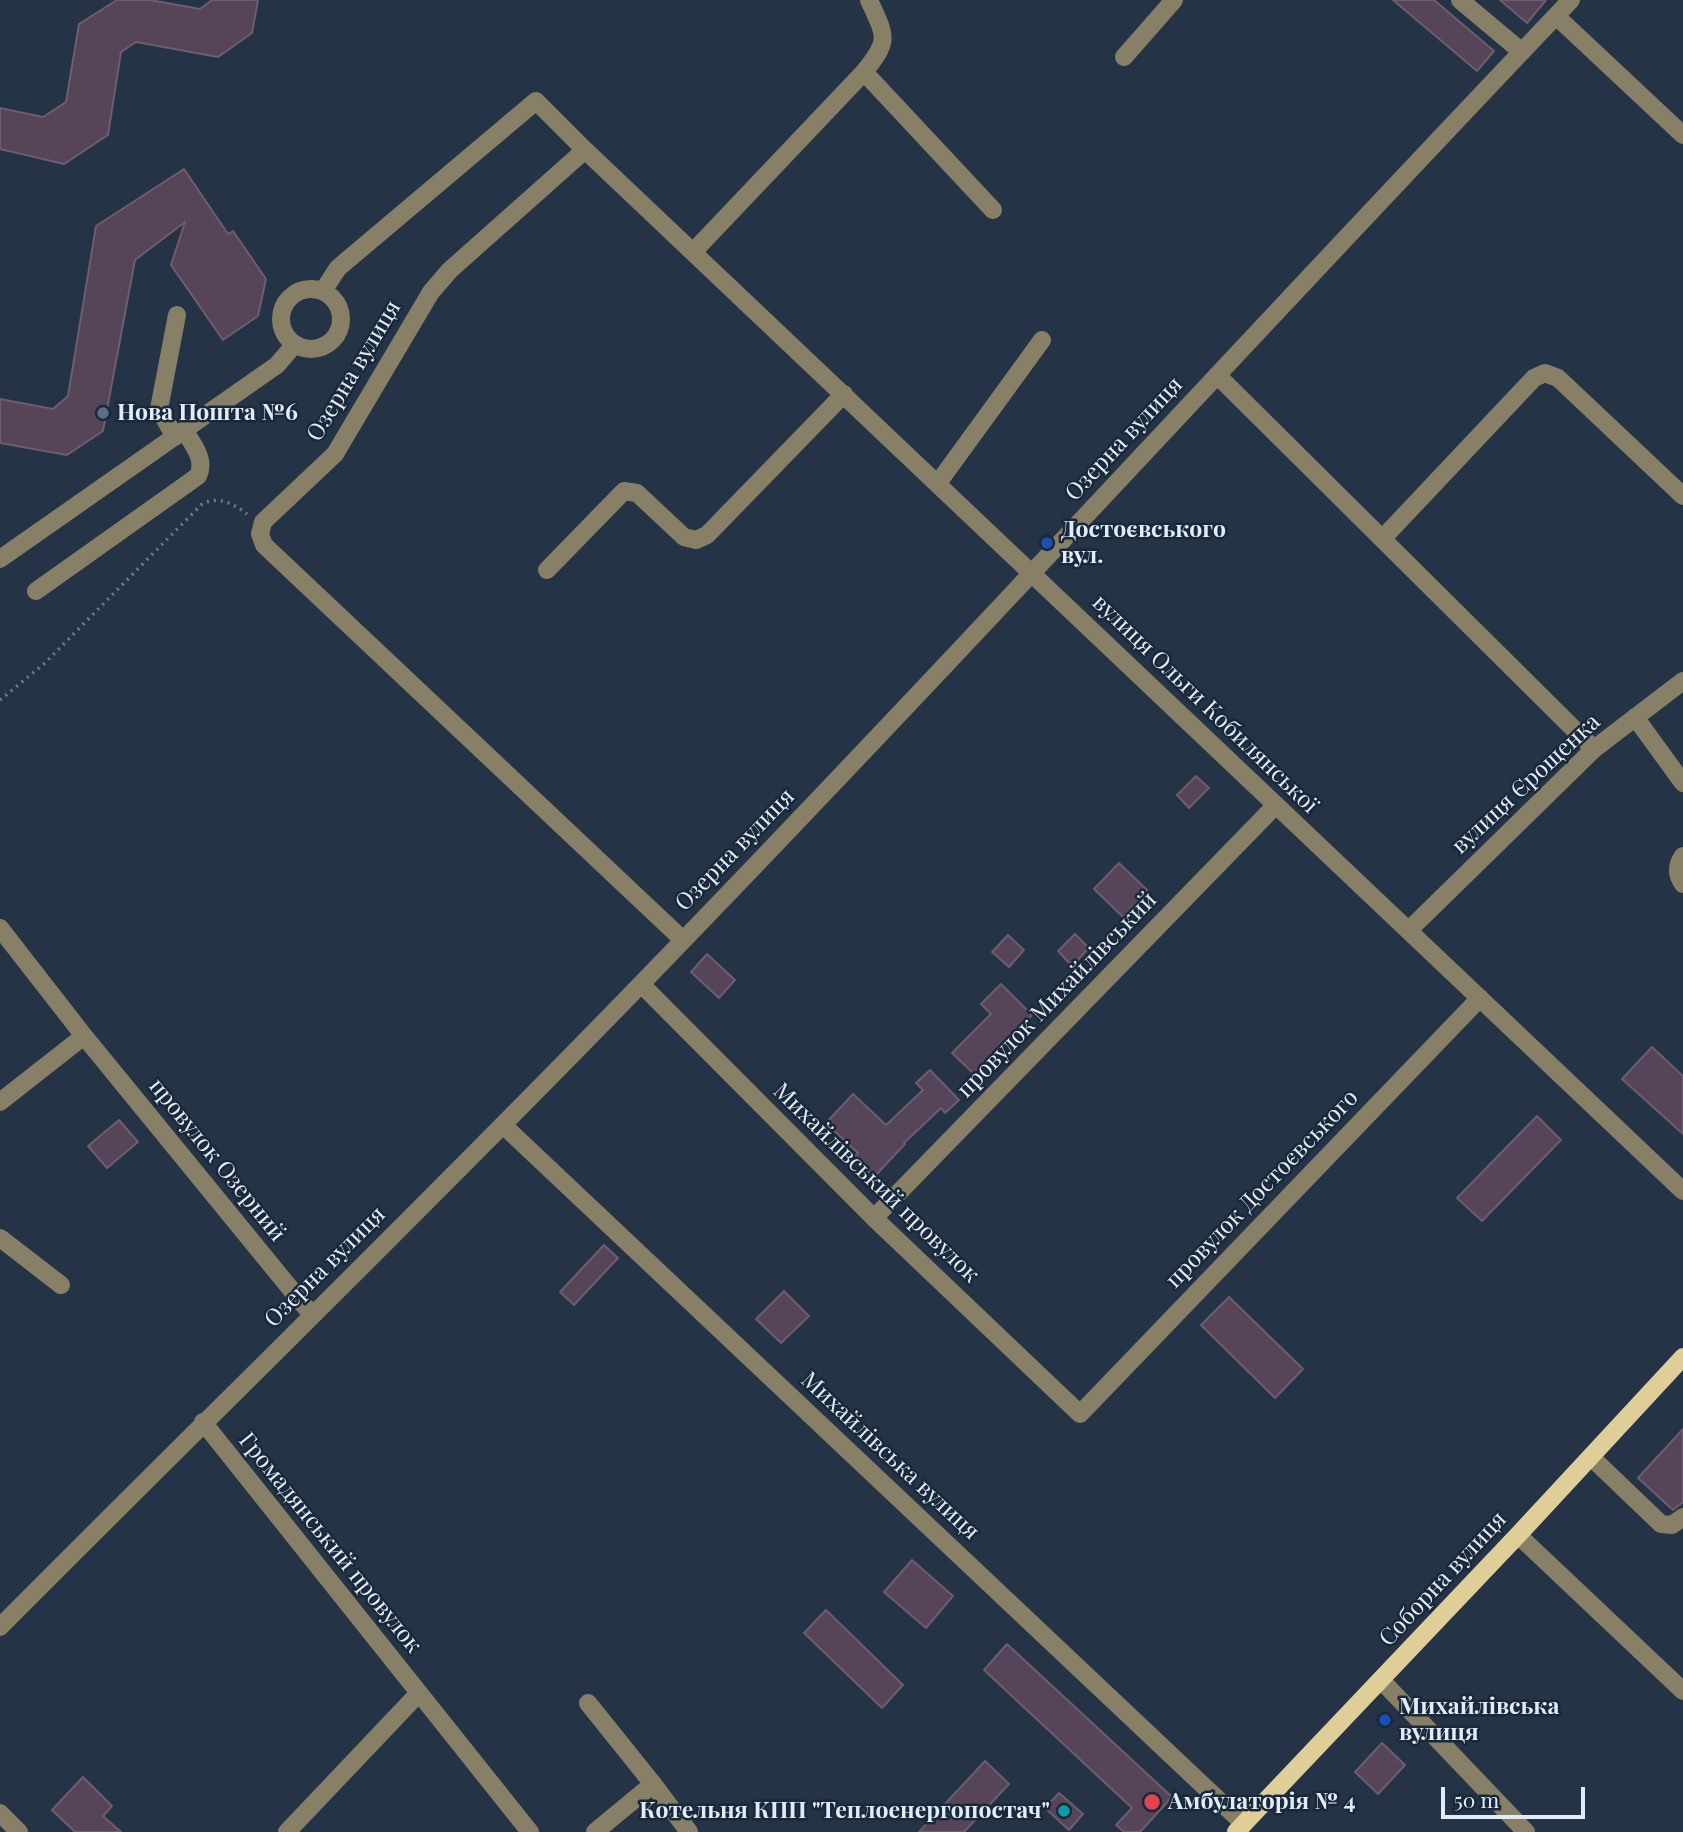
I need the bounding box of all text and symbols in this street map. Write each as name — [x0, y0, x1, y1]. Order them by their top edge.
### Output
street label: Озерна вулиця — [301, 296, 407, 446]
street label: Озерна вулиця — [1060, 371, 1188, 507]
place label: Нова Пошта №6 — [117, 399, 298, 427]
marker: Нова Пошта №6 — [95, 405, 111, 421]
place label: Достоєвського вул. — [1061, 516, 1226, 570]
marker: Достоєвського вул. — [1039, 535, 1055, 551]
street label: вулиця Ольги Кобилянської — [1086, 589, 1324, 819]
street label: вулиця Єрощенка — [1446, 708, 1606, 860]
street label: Озерна вулиця — [670, 783, 800, 917]
street label: провулок Михайлівський — [951, 886, 1163, 1104]
street label: провулок Озерний — [143, 1073, 291, 1247]
street label: Михайлівський провулок — [767, 1077, 985, 1289]
street label: провулок Достоєвського — [1160, 1084, 1364, 1294]
street label: Озерна вулиця — [259, 1201, 391, 1333]
street label: Михайлівська вулиця — [795, 1366, 985, 1546]
street label: Громадянський провулок — [233, 1427, 427, 1659]
street label: Соборна вулиця — [1374, 1506, 1512, 1652]
place label: Михайлівська вулиця — [1399, 1693, 1559, 1747]
marker: Михайлівська вулиця — [1377, 1712, 1393, 1728]
scale bar — [1445, 1772, 1588, 1816]
text: 50 m — [1454, 1785, 1499, 1813]
place label: Амбулаторія № 4 — [1168, 1788, 1356, 1816]
marker: Амбулаторія № 4 — [1142, 1792, 1162, 1812]
place label: Котельня КПП "Теплоенергопостач" — [639, 1797, 1050, 1825]
marker: Котельня КПП "Теплоенергопостач" — [1056, 1803, 1072, 1819]

